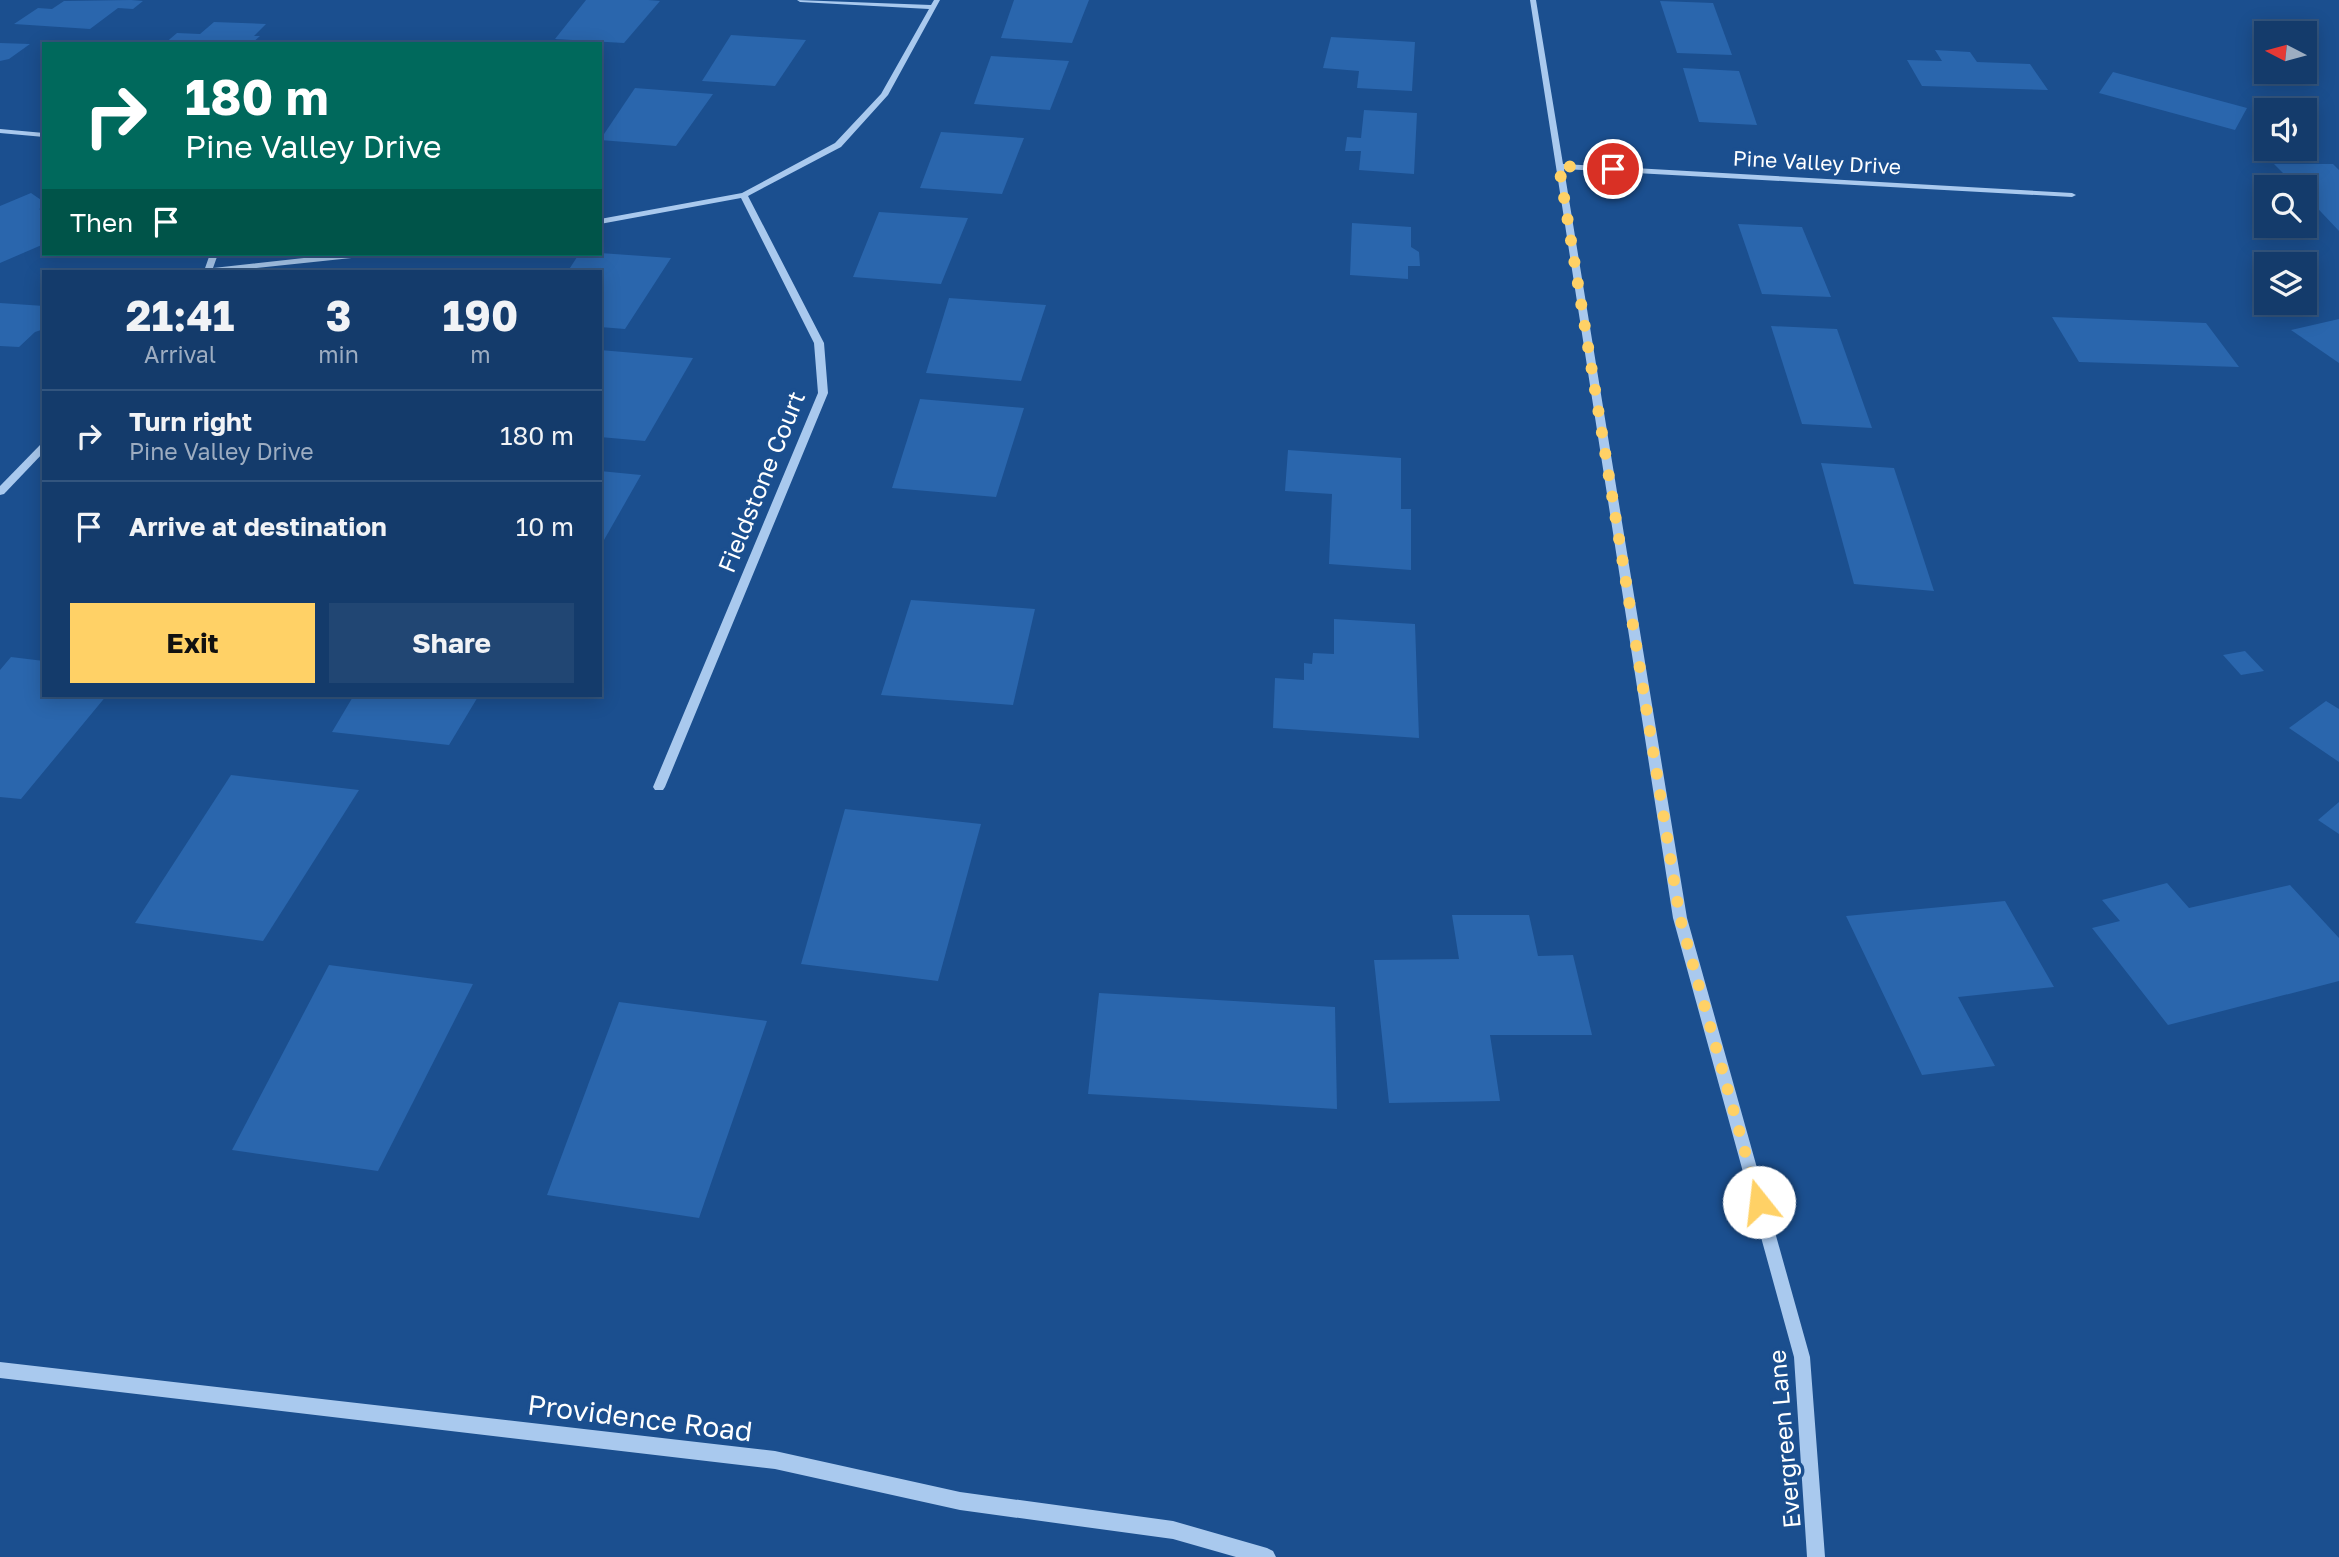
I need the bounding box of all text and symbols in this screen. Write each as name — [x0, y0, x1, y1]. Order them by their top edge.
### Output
north arrow — [2254, 21, 2317, 84]
map controls — [2254, 21, 2317, 315]
text: 180 m — [185, 67, 329, 126]
icon: right — [70, 70, 161, 161]
button: sound — [2254, 98, 2317, 161]
text: Pine Valley Drive — [185, 127, 442, 165]
pin — [1583, 139, 1643, 199]
street label: Pine Valley Drive — [1732, 145, 1902, 179]
icon: arrive — [1594, 150, 1632, 188]
button: search — [2254, 175, 2317, 238]
icon: arrive — [147, 203, 185, 241]
text: Then — [70, 207, 133, 238]
button: layers — [2254, 252, 2317, 315]
text: 21:41 — [126, 290, 234, 340]
text: 3 — [326, 290, 351, 340]
text: 190 — [443, 290, 518, 340]
text: Arrival — [144, 340, 216, 368]
text: min — [318, 340, 359, 368]
text: m — [470, 340, 491, 368]
street label: Fieldstone Court — [711, 387, 810, 576]
text: Turn right — [129, 406, 252, 437]
icon: right — [70, 417, 108, 455]
text: 180 m — [500, 420, 574, 451]
text: Pine Valley Drive — [129, 437, 313, 465]
icon: arrive — [70, 508, 108, 546]
text: Arrive at destination — [129, 511, 387, 542]
text: 10 m — [516, 511, 574, 542]
button: Exit — [70, 603, 315, 683]
button: Share — [329, 603, 574, 683]
position arrow — [1722, 1165, 1796, 1239]
street label: Evergreen Lane — [1761, 1349, 1806, 1530]
street label: Providence Road — [526, 1387, 754, 1448]

